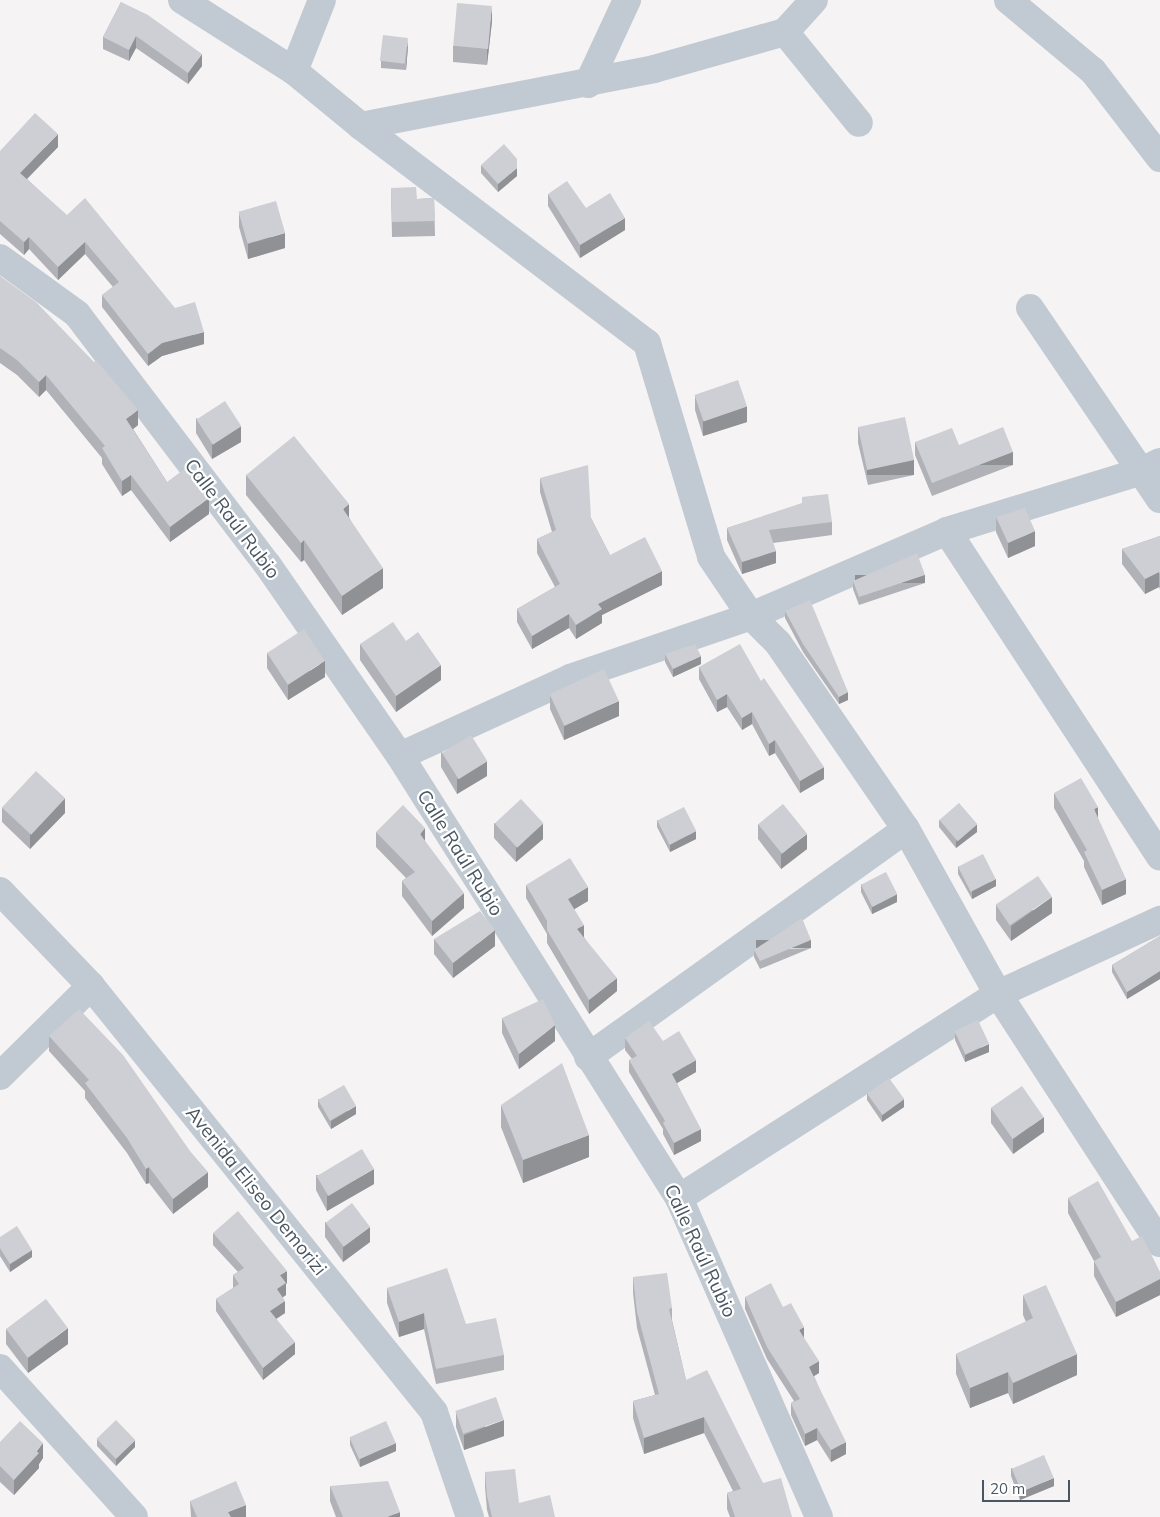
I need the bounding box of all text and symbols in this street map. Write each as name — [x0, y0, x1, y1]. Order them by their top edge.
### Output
street label: Calle Raúl Rubio — [179, 455, 285, 583]
street label: Calle Raúl Rubio — [412, 786, 508, 920]
street label: Avenida Eliseo Demorizi — [181, 1102, 331, 1280]
street label: Calle Raúl Rubio — [659, 1181, 741, 1321]
scale bar — [985, 1470, 1072, 1502]
text: 20 m — [990, 1479, 1025, 1498]

